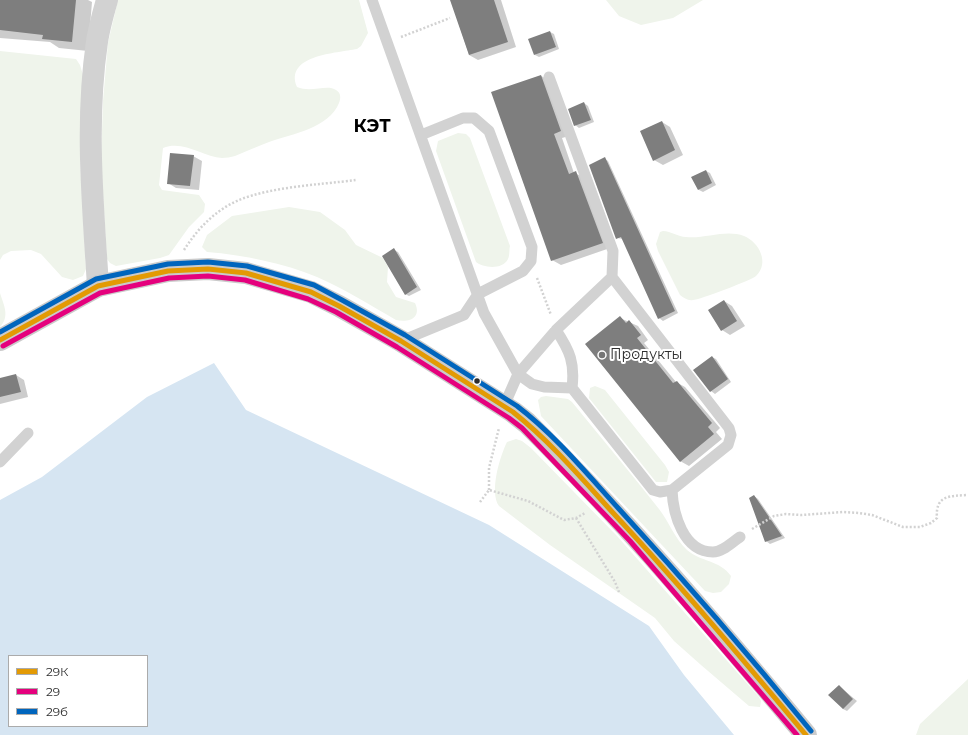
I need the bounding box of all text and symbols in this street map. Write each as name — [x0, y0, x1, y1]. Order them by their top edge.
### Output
district label: КЭТ — [353, 116, 391, 138]
place label: Продукты — [610, 347, 683, 363]
marker: Продукты — [597, 350, 607, 360]
unlabelled marker — [472, 376, 482, 386]
legend — [8, 655, 148, 727]
text: 29К — [46, 664, 69, 679]
text: 29 — [46, 684, 60, 699]
text: 29б — [46, 704, 68, 719]

